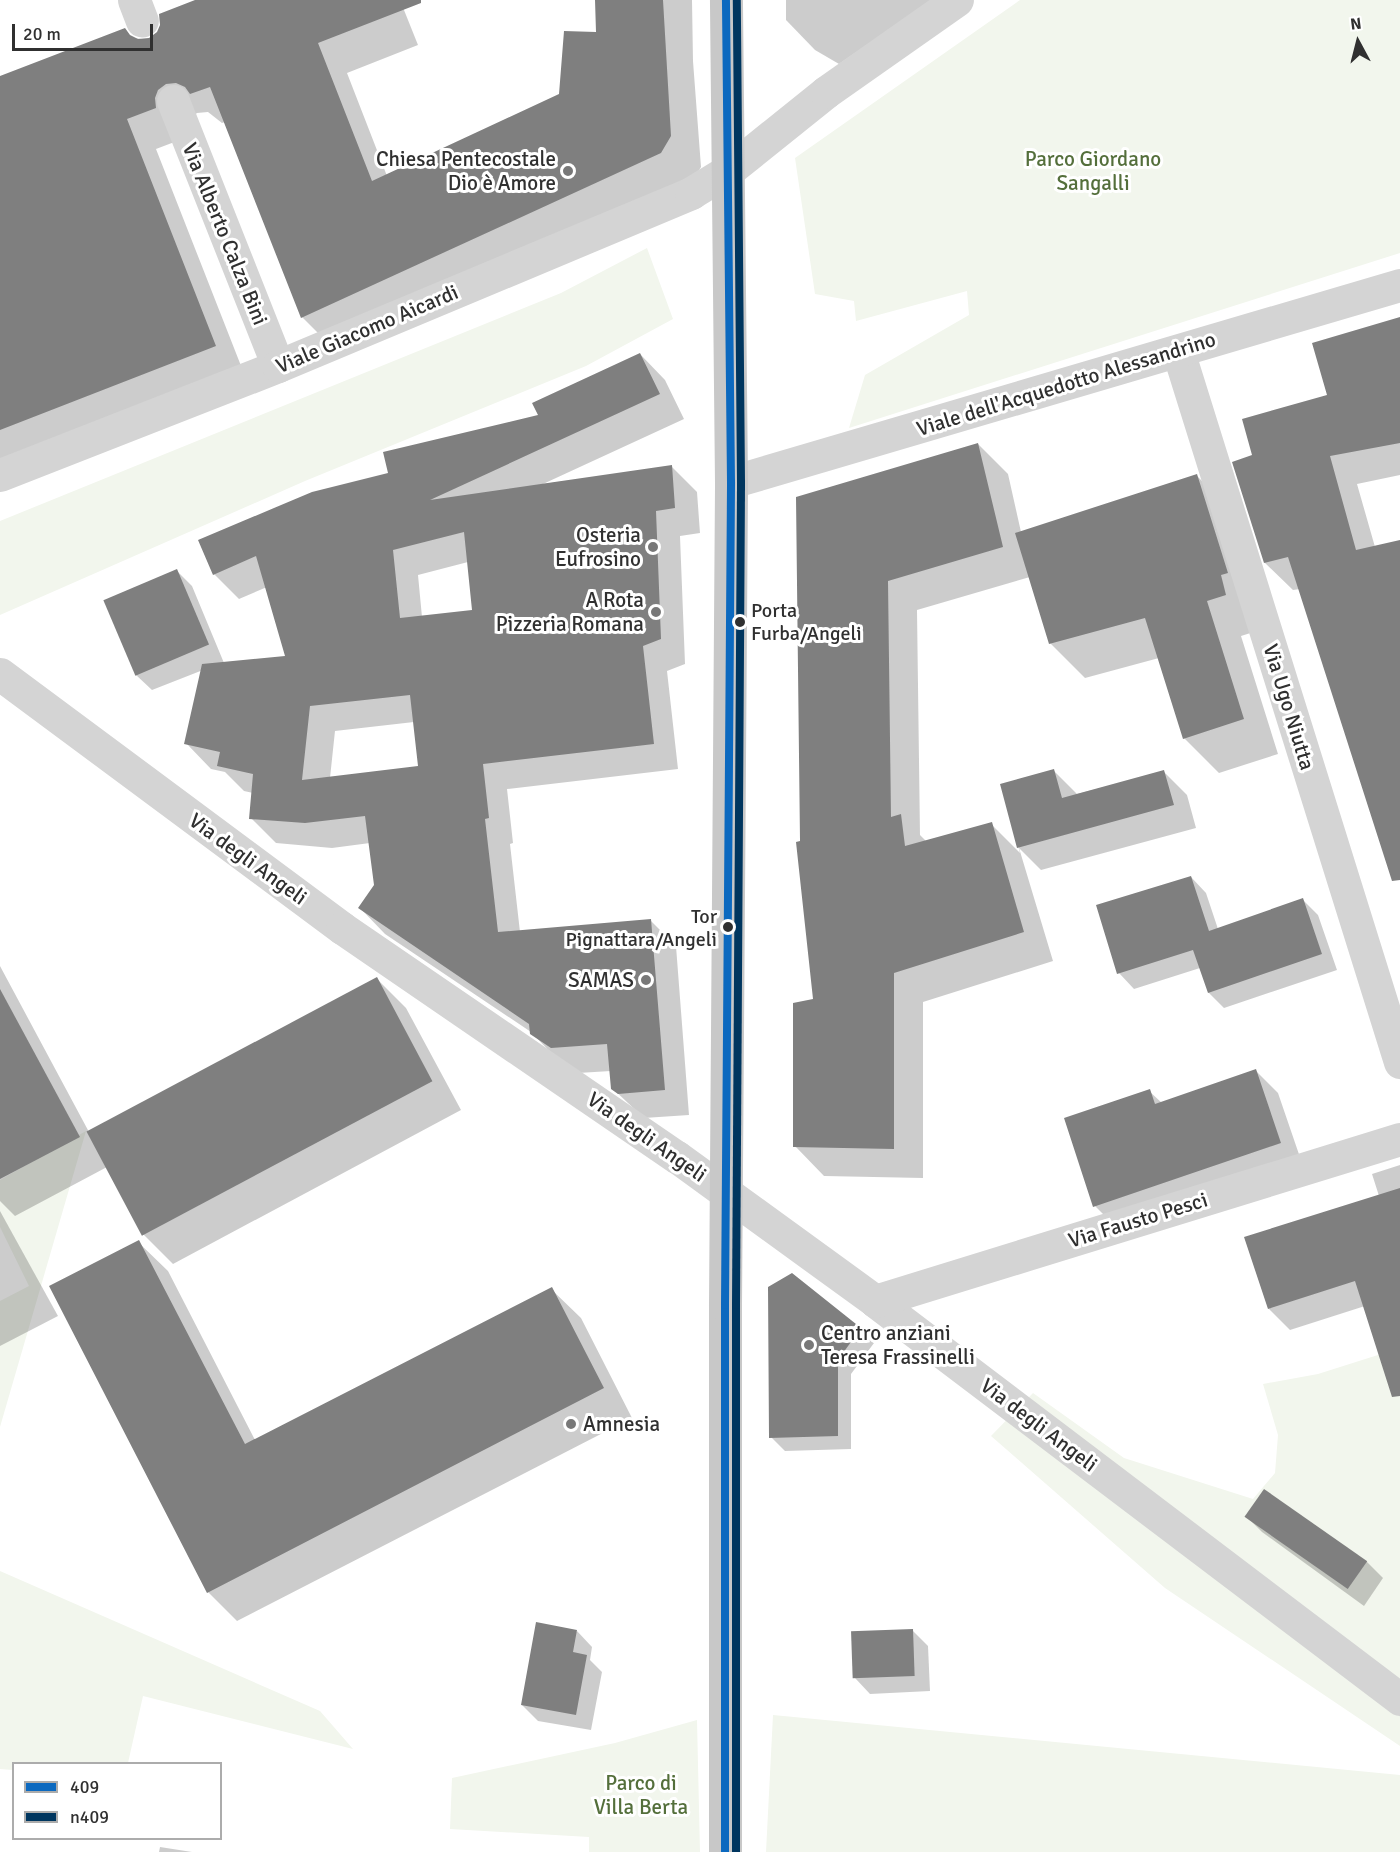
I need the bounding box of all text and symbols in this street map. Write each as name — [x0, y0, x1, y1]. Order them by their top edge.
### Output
scale bar — [15, 12, 156, 50]
north arrow — [1328, 12, 1388, 72]
text: N — [1349, 14, 1363, 35]
text: 20 m — [23, 23, 61, 45]
street label: Via Alberto Calza Bini — [177, 139, 273, 329]
place label: Chiesa Pentecostale Dio è Amore — [376, 146, 556, 196]
park label: Parco Giordano Sangalli — [1025, 146, 1161, 196]
marker: Chiesa Pentecostale Dio è Amore — [561, 164, 575, 178]
street label: Viale Giacomo Aicardi — [272, 279, 462, 379]
street label: Viale dell'Acquedotto Alessandrino — [913, 326, 1219, 442]
place label: Osteria Eufrosino — [555, 522, 641, 572]
marker: Osteria Eufrosino — [646, 540, 660, 554]
place label: A Rota Pizzeria Romana — [496, 587, 644, 637]
place label: Porta Furba/Angeli — [751, 598, 862, 645]
marker: A Rota Pizzeria Romana — [649, 605, 663, 619]
marker: Porta Furba/Angeli — [734, 616, 746, 628]
street label: Via Ugo Niutta — [1258, 641, 1320, 773]
street label: Via degli Angeli — [184, 808, 312, 910]
place label: Tor Pignattara/Angeli — [565, 904, 717, 951]
marker: Tor Pignattara/Angeli — [722, 921, 734, 933]
place label: SAMAS — [568, 967, 634, 993]
marker: SAMAS — [639, 973, 653, 987]
street label: Via degli Angeli — [583, 1087, 711, 1187]
street label: Via Fausto Pesci — [1065, 1187, 1211, 1253]
place label: Centro anziani Teresa Frassinelli — [821, 1320, 975, 1370]
marker: Centro anziani Teresa Frassinelli — [802, 1338, 816, 1352]
street label: Via degli Angeli — [976, 1373, 1102, 1477]
place label: Amnesia — [583, 1411, 660, 1437]
marker: Amnesia — [564, 1417, 578, 1431]
legend — [12, 1762, 222, 1840]
park label: Parco di Villa Berta — [594, 1770, 688, 1820]
text: 409 — [70, 1776, 99, 1798]
text: n409 — [70, 1806, 109, 1828]

